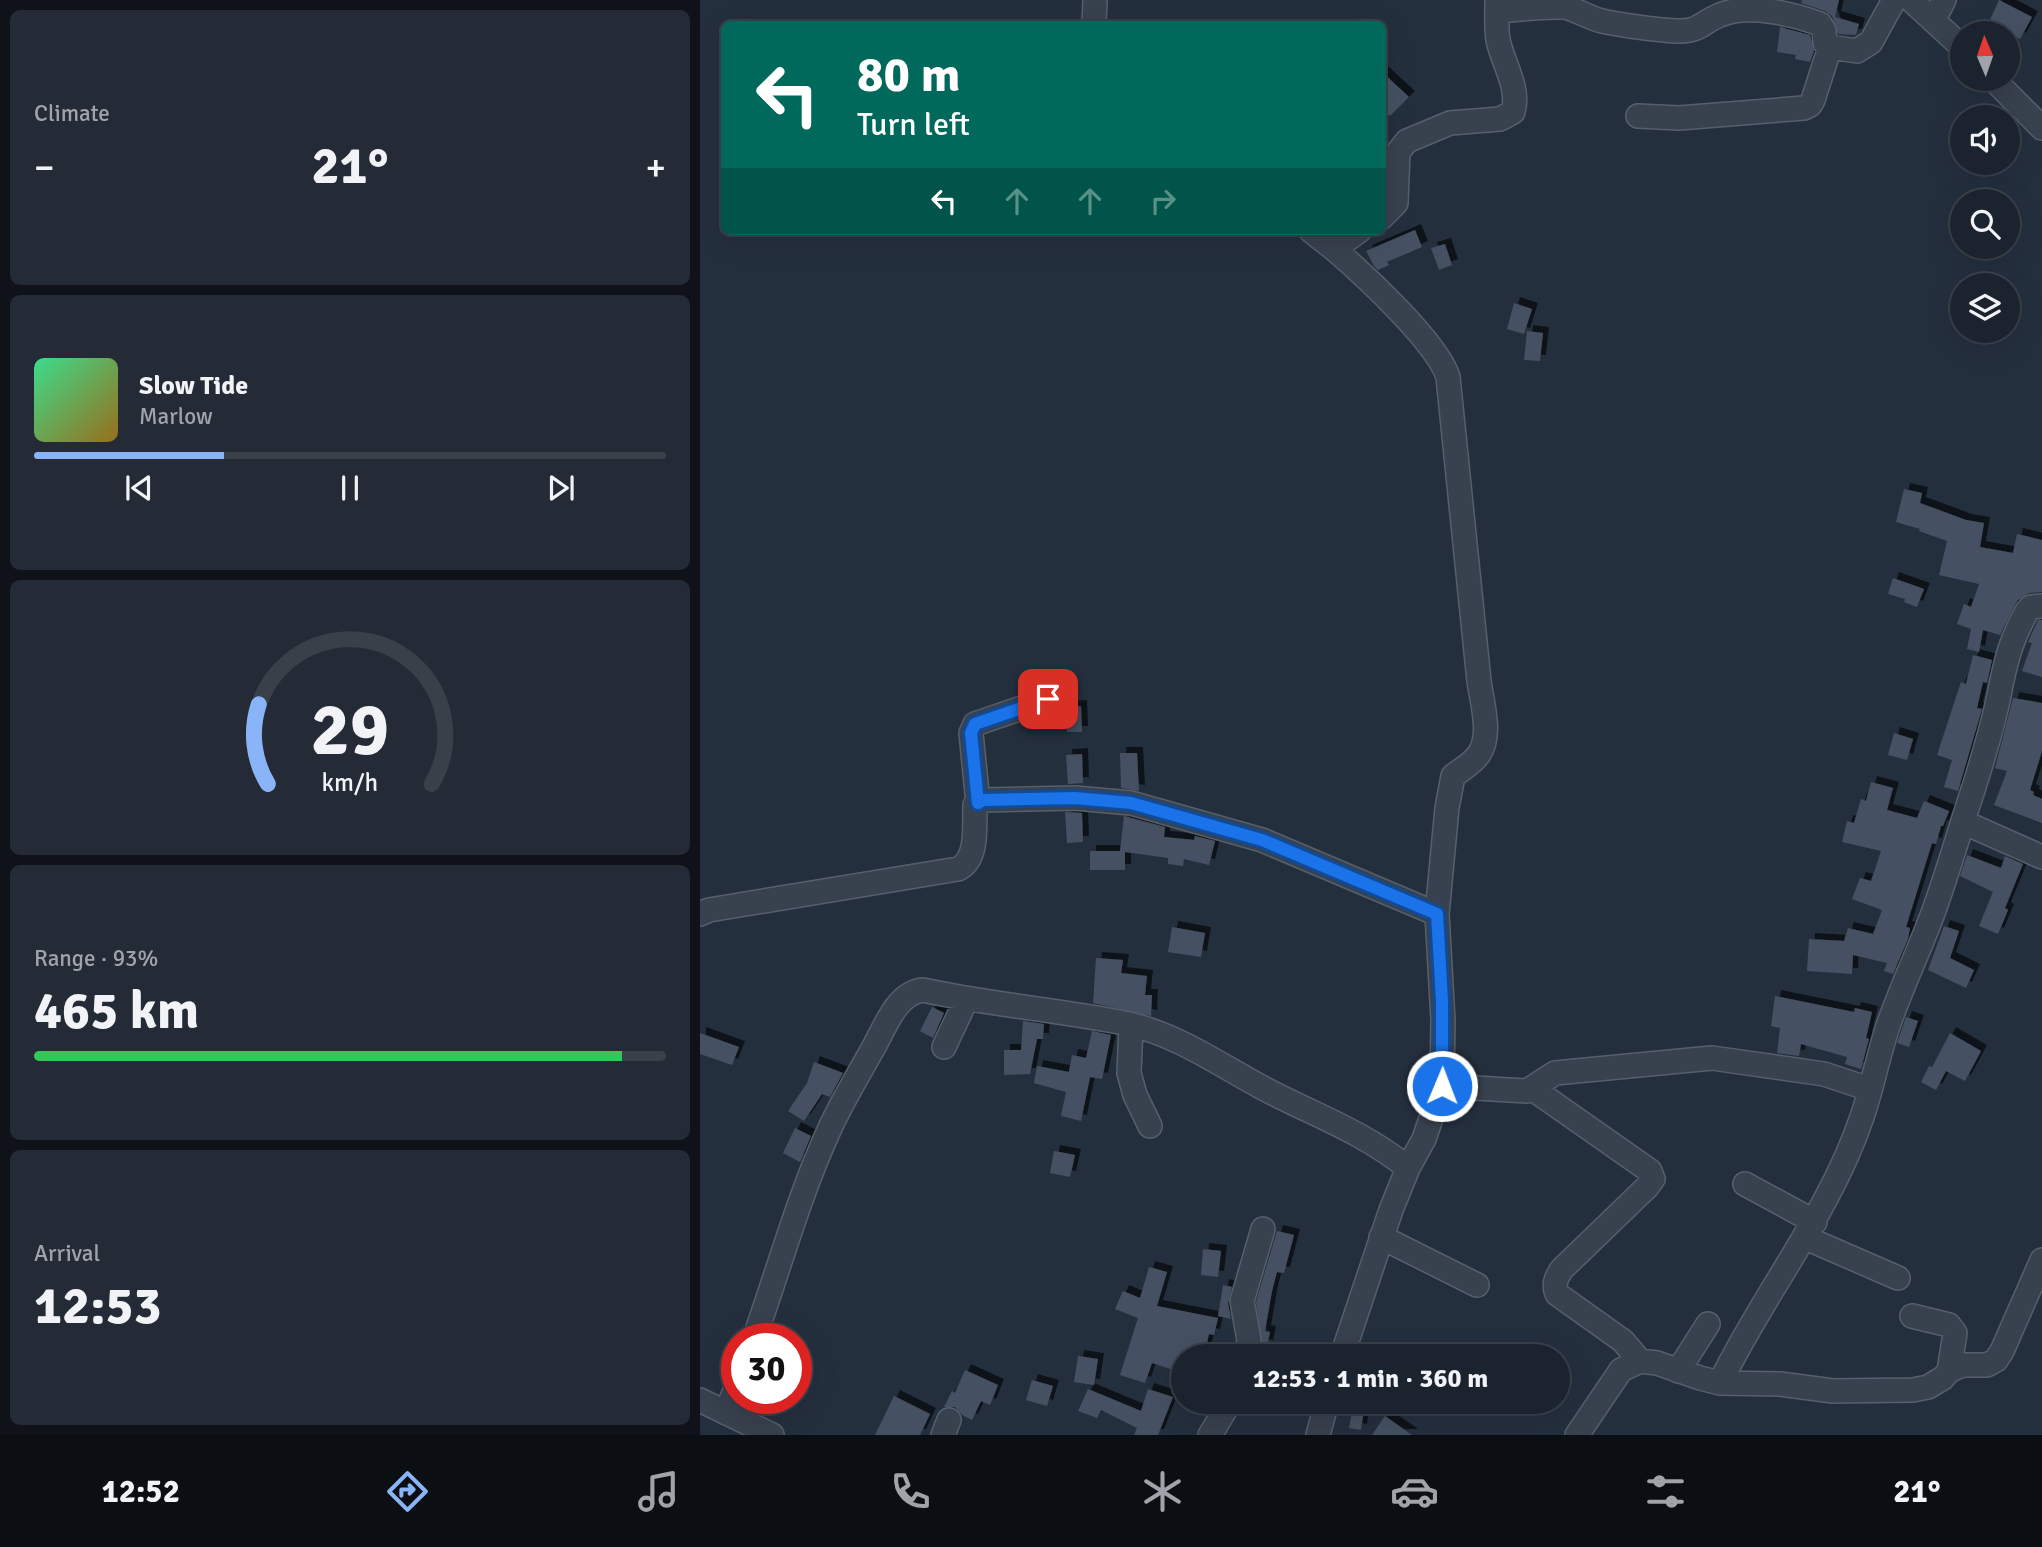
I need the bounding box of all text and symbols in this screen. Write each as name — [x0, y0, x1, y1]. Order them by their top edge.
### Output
north arrow — [1950, 21, 2020, 91]
map controls — [1950, 21, 2020, 343]
text: 80 m — [857, 45, 960, 105]
icon: left — [742, 49, 833, 140]
text: Climate — [34, 99, 110, 128]
text: Turn left — [857, 105, 970, 144]
button: sound — [1950, 105, 2020, 175]
text: 21° — [312, 134, 388, 198]
text: − — [34, 144, 55, 191]
text: + — [645, 144, 666, 191]
icon: left — [925, 182, 963, 220]
icon: ahead — [998, 182, 1036, 220]
icon: ahead — [1071, 182, 1109, 220]
icon: right — [1144, 182, 1182, 220]
button: search — [1950, 189, 2020, 259]
button: layers — [1950, 273, 2020, 343]
text: Slow Tide — [139, 370, 248, 402]
text: Marlow — [139, 402, 213, 431]
icon: previous — [120, 469, 158, 507]
icon: pause — [331, 469, 369, 507]
icon: next — [542, 469, 580, 507]
pin — [1018, 669, 1078, 729]
icon: arrive — [1029, 680, 1067, 718]
text: 29 — [311, 686, 389, 775]
text: km/h — [322, 766, 378, 797]
text: Range · 93% — [34, 944, 158, 973]
text: 465 km — [34, 979, 199, 1043]
position arrow — [1405, 1049, 1479, 1123]
text: Arrival — [34, 1239, 100, 1268]
text: 12:53 — [34, 1274, 162, 1338]
speed limit sign: 30 — [721, 1323, 812, 1414]
text: 12:53 · 1 min · 360 m — [1253, 1363, 1488, 1395]
icon: directions — [383, 1467, 432, 1516]
icon: music — [634, 1467, 683, 1516]
icon: phone — [886, 1467, 935, 1516]
icon: climate — [1138, 1467, 1187, 1516]
icon: car — [1390, 1467, 1439, 1516]
icon: filters — [1641, 1467, 1690, 1516]
text: 12:52 — [101, 1472, 180, 1511]
text: 21° — [1893, 1472, 1941, 1511]

